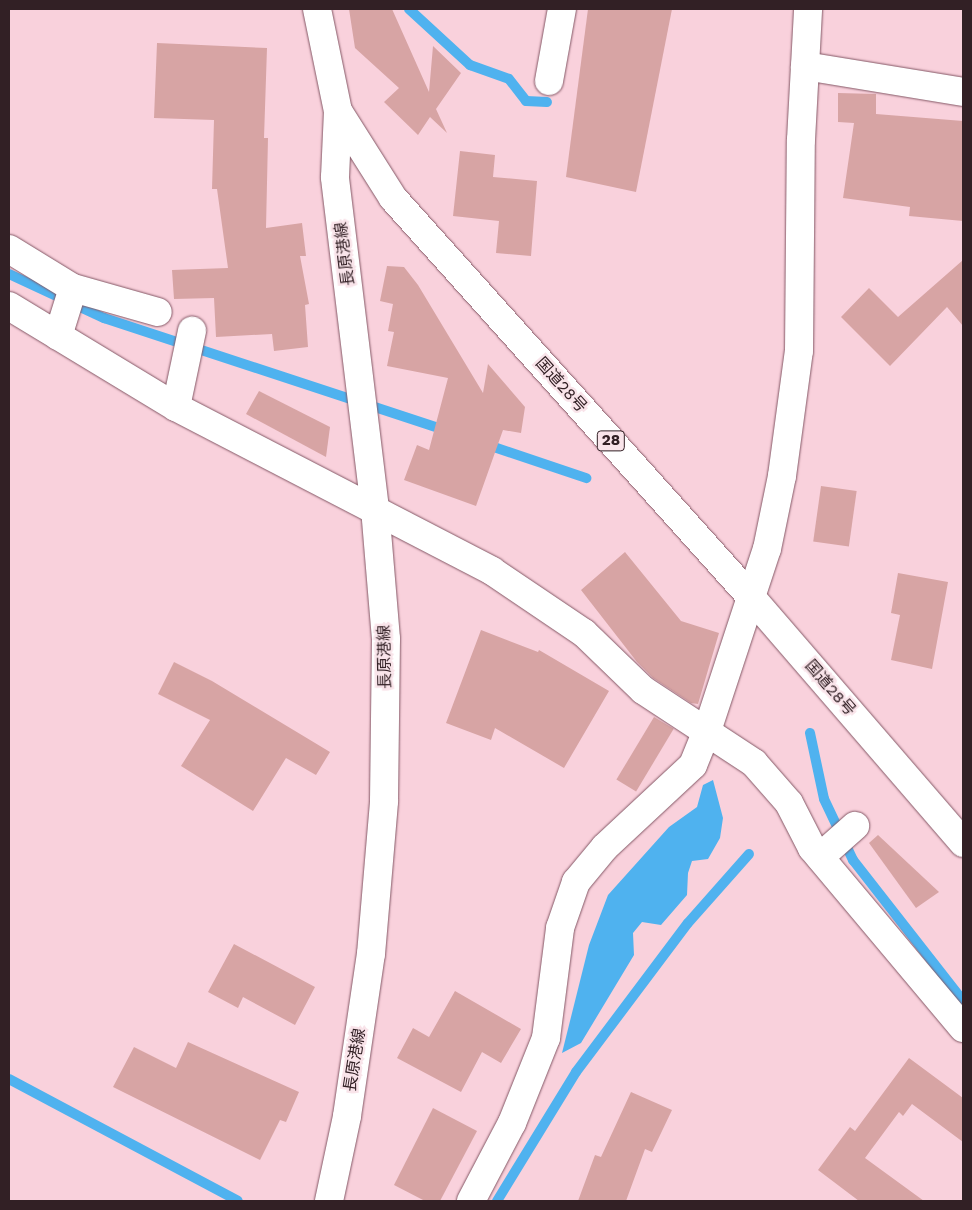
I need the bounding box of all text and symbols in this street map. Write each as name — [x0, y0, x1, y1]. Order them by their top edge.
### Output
street label: 長原港線 — [332, 221, 358, 287]
street label: 国道28号 — [531, 354, 591, 416]
road number: 28 — [596, 428, 626, 454]
street label: 長原港線 — [375, 625, 395, 689]
street label: 国道28号 — [801, 656, 859, 720]
street label: 長原港線 — [341, 1027, 369, 1093]

